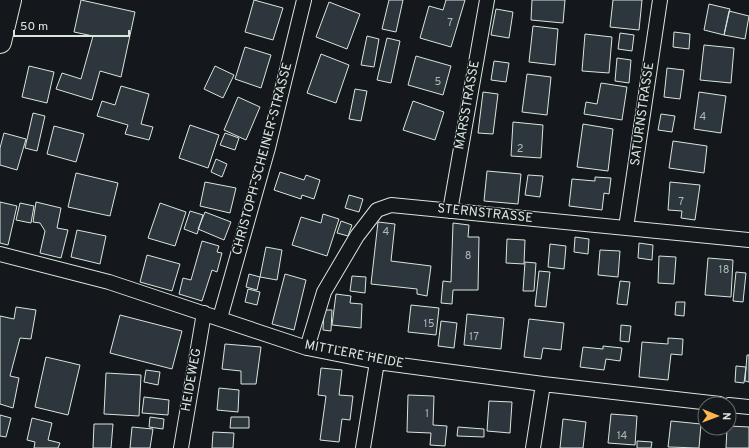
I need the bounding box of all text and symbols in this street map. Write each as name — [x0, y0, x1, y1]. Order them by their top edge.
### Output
scale bar — [14, 12, 129, 38]
house number: 7 — [447, 16, 453, 30]
text: 50 m — [20, 19, 48, 35]
street label: MARSSTRASSE — [452, 59, 484, 151]
street label: CHRISTOPH-SCHEINER-STRASSE — [230, 61, 296, 257]
street label: SATURNSTRASSE — [628, 61, 658, 167]
house number: 5 — [435, 75, 442, 89]
house number: 4 — [700, 110, 707, 124]
house number: 2 — [517, 142, 523, 156]
house number: 7 — [678, 195, 684, 209]
street label: STERNSTRASSE — [436, 201, 534, 227]
house number: 4 — [383, 225, 390, 239]
house number: 8 — [465, 249, 471, 263]
house number: 18 — [719, 263, 729, 277]
house number: 15 — [424, 317, 435, 331]
house number: 17 — [469, 330, 479, 344]
street label: MITTLERE HEIDE — [303, 338, 405, 372]
street label: HEIDEWEG — [179, 347, 205, 413]
north arrow — [697, 396, 737, 436]
house number: 1 — [425, 407, 429, 421]
text: N — [719, 412, 733, 420]
house number: 14 — [617, 429, 628, 443]

